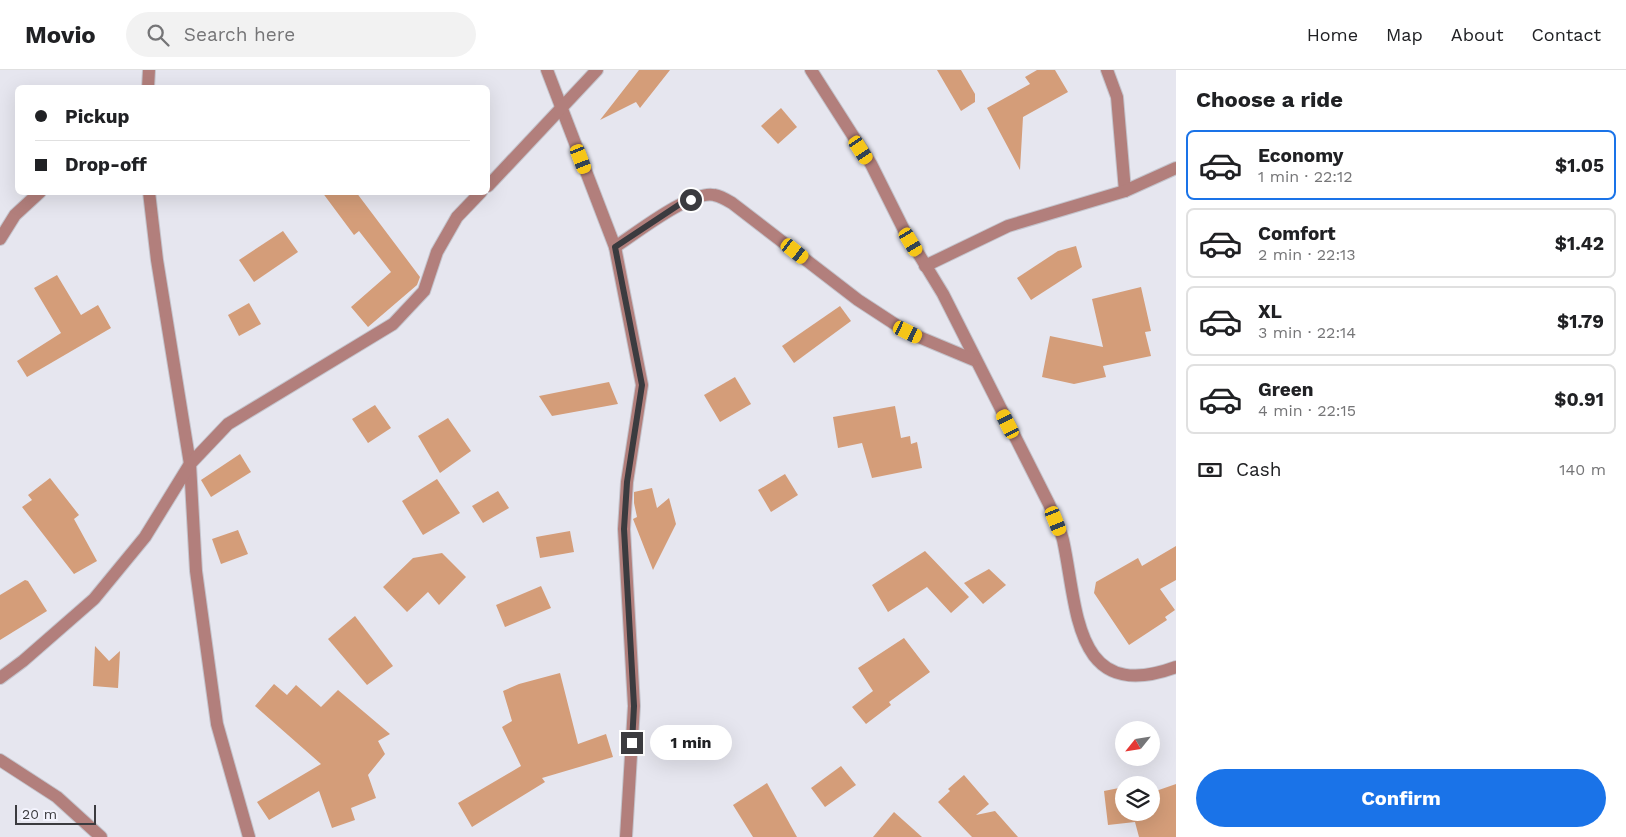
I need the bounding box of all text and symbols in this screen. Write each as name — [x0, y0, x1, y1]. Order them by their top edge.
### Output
search box — [126, 12, 476, 57]
text: Movio — [25, 21, 96, 49]
icon: search — [144, 21, 172, 49]
text: Search here — [184, 23, 295, 46]
text: Home — [1307, 24, 1358, 45]
text: Map — [1386, 24, 1423, 45]
text: About — [1451, 24, 1503, 45]
text: Contact — [1531, 24, 1601, 45]
text: Choose a ride — [1196, 87, 1343, 112]
text: Pickup — [65, 105, 129, 128]
car — [846, 133, 875, 167]
car — [568, 142, 593, 176]
icon: car — [1198, 143, 1243, 188]
text: Economy — [1258, 144, 1343, 167]
text: Drop-off — [65, 153, 147, 176]
text: $1.05 — [1555, 154, 1604, 177]
text: 1 min · 22:12 — [1258, 167, 1353, 186]
route start — [680, 189, 702, 211]
icon: car — [1198, 221, 1243, 266]
text: Comfort — [1258, 222, 1336, 245]
car — [896, 225, 925, 259]
text: $1.42 — [1555, 232, 1604, 255]
car — [778, 236, 811, 266]
text: 2 min · 22:13 — [1258, 245, 1356, 264]
icon: car — [1198, 299, 1243, 344]
text: XL — [1258, 300, 1282, 323]
text: $1.79 — [1557, 310, 1604, 333]
car — [891, 319, 924, 345]
text: 3 min · 22:14 — [1258, 323, 1356, 342]
icon: car — [1198, 377, 1243, 422]
text: Green — [1258, 378, 1314, 401]
text: $0.91 — [1554, 388, 1604, 411]
text: 4 min · 22:15 — [1258, 401, 1356, 420]
car — [994, 407, 1021, 441]
icon: cash — [1196, 456, 1224, 484]
text: Cash — [1236, 458, 1282, 481]
text: 140 m — [1559, 460, 1606, 479]
car — [1043, 504, 1068, 538]
north arrow — [1115, 721, 1160, 766]
map controls — [1115, 721, 1160, 821]
callout: 1 min — [650, 726, 732, 760]
route end — [621, 732, 643, 754]
text: 1 min — [670, 733, 712, 752]
button: Confirm — [1196, 769, 1606, 827]
button: layers — [1115, 776, 1160, 821]
scale bar — [15, 802, 96, 825]
text: 20 m — [22, 806, 57, 822]

